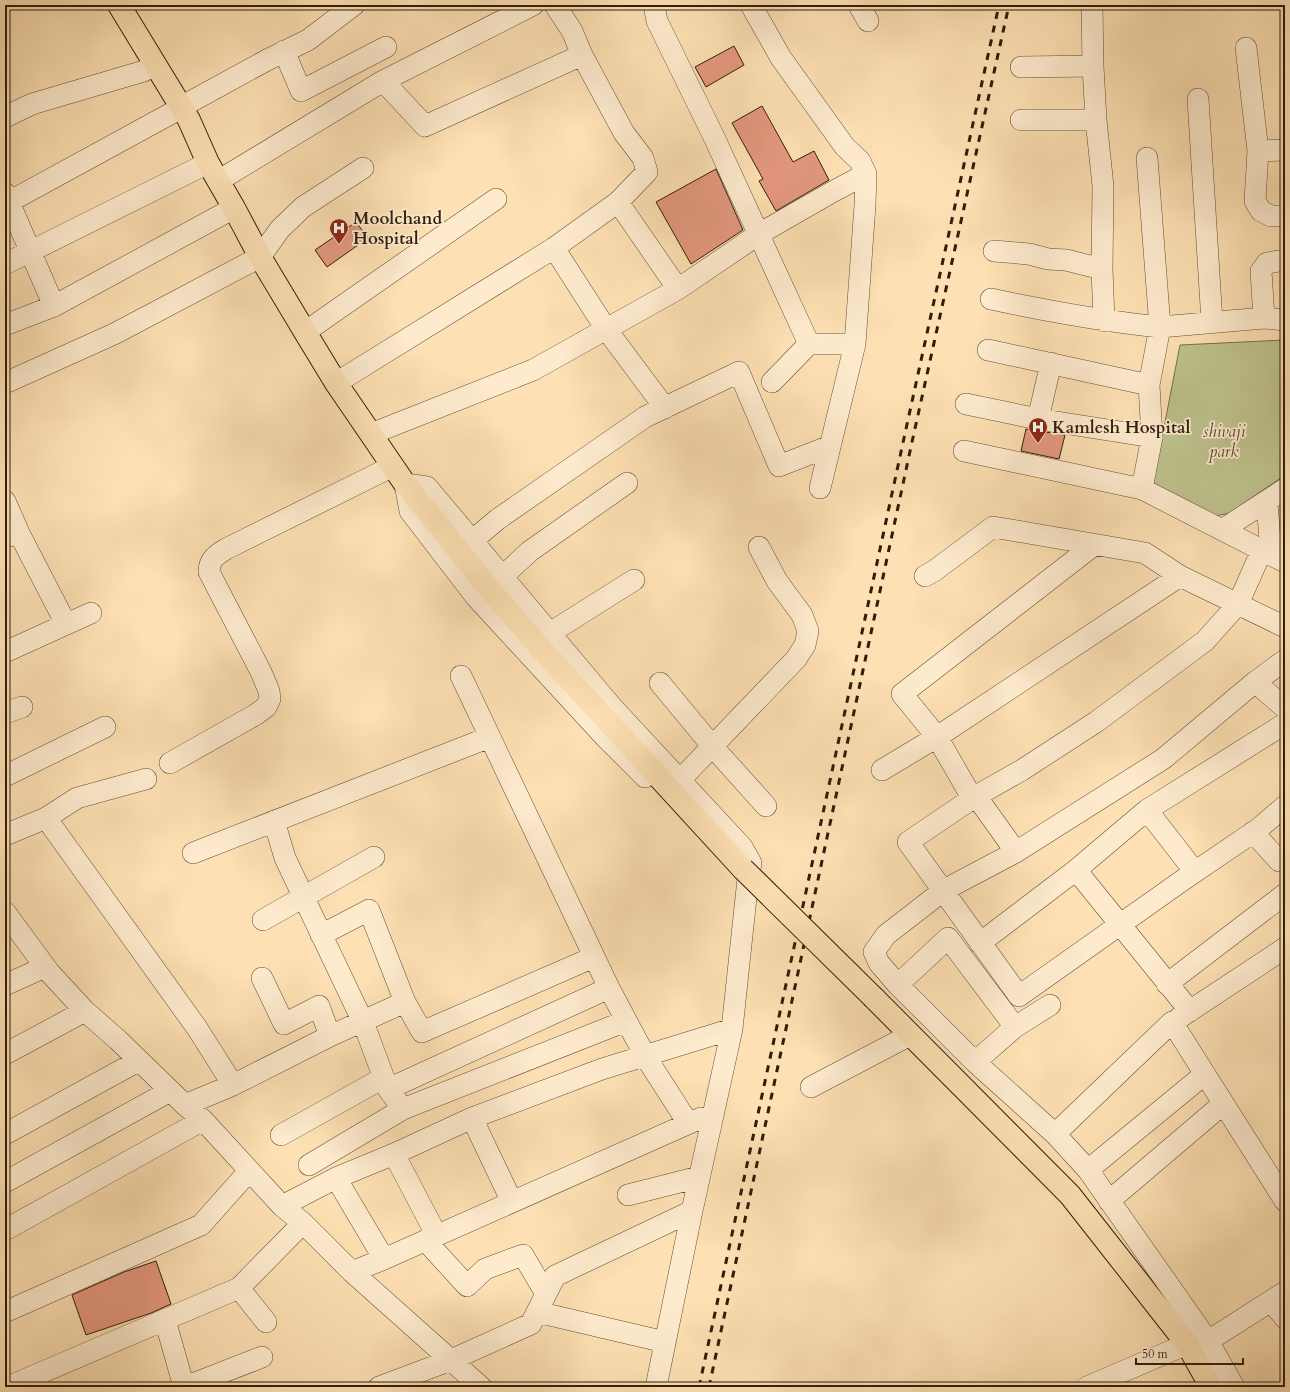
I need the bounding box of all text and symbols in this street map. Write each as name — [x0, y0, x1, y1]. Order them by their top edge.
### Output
place label: Moolchand Hospital — [353, 207, 442, 250]
hospital icon: Moolchand Hospital — [328, 217, 350, 245]
hospital icon: Kamlesh Hospital — [1027, 416, 1049, 444]
place label: Kamlesh Hospital — [1052, 416, 1190, 439]
park label: shivaji park — [1203, 420, 1246, 463]
scale bar — [1136, 1340, 1243, 1366]
text: 50 m — [1142, 1346, 1169, 1362]

